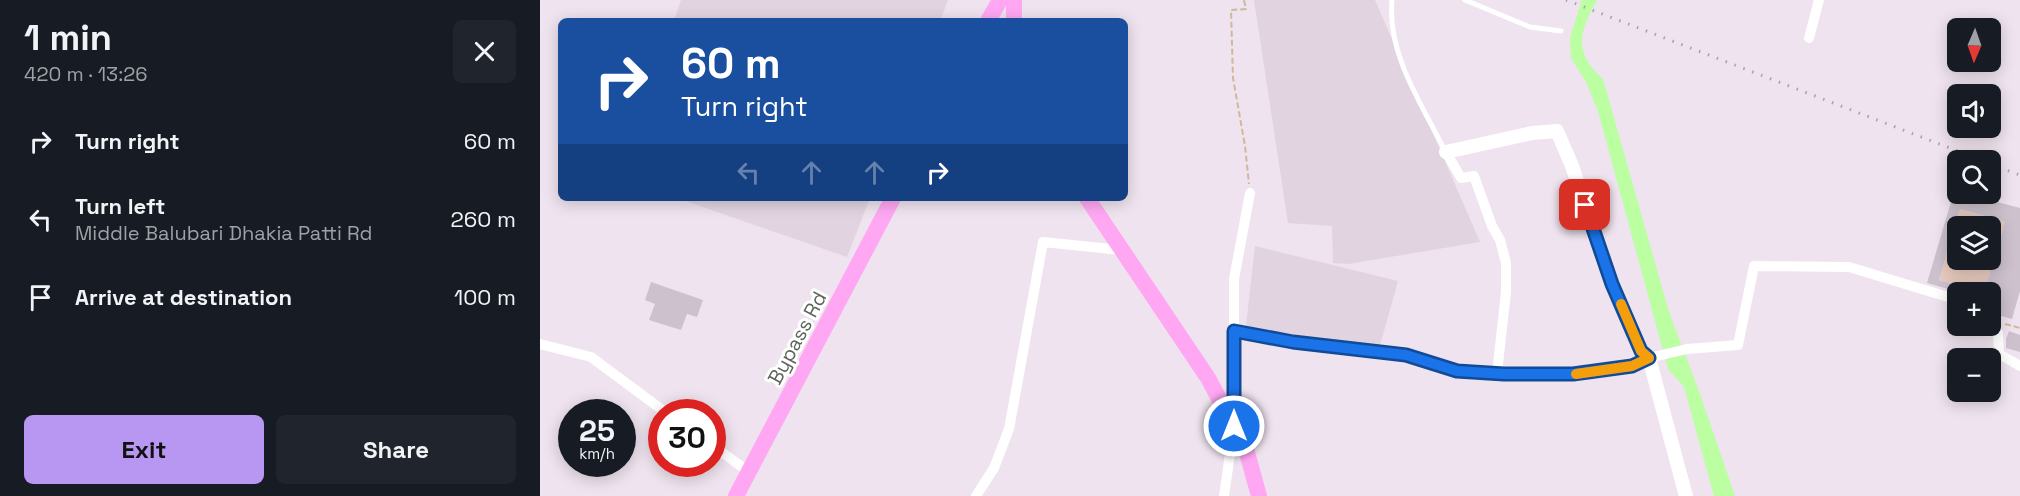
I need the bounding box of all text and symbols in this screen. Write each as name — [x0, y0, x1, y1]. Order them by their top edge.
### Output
text: 1 min — [24, 15, 112, 61]
north arrow — [1947, 18, 2001, 72]
map controls — [1947, 18, 2001, 402]
button: close — [453, 20, 516, 83]
text: 60 m — [681, 37, 781, 90]
icon: right — [582, 42, 660, 120]
text: 420 m · 13:26 — [24, 61, 148, 87]
button: sound — [1947, 84, 2001, 138]
text: Turn right — [681, 89, 808, 124]
icon: right — [24, 125, 57, 158]
text: Turn right — [75, 127, 180, 155]
text: 60 m — [464, 127, 516, 155]
button: search — [1947, 150, 2001, 204]
icon: left — [732, 156, 765, 189]
icon: ahead — [795, 156, 828, 189]
icon: ahead — [858, 156, 891, 189]
icon: right — [921, 156, 954, 189]
pin — [1559, 179, 1610, 230]
icon: arrive — [1568, 188, 1601, 221]
text: Turn left — [75, 192, 165, 220]
icon: left — [24, 203, 57, 236]
text: 260 m — [451, 205, 516, 233]
button: layers — [1947, 216, 2001, 270]
text: Middle Balubari Dhakia Patti Rd — [75, 220, 372, 246]
icon: arrive — [24, 281, 57, 314]
button: + — [1947, 282, 2001, 336]
text: Arrive at destination — [75, 283, 292, 311]
text: 100 m — [454, 283, 516, 311]
street label: Bypass Rd — [762, 287, 832, 389]
button: − — [1947, 348, 2001, 402]
position arrow — [1202, 394, 1266, 458]
speed limit sign: 30 — [648, 399, 726, 477]
text: 25 — [579, 411, 615, 450]
button: Exit — [24, 415, 264, 484]
button: Share — [276, 415, 516, 484]
text: km/h — [579, 444, 615, 463]

